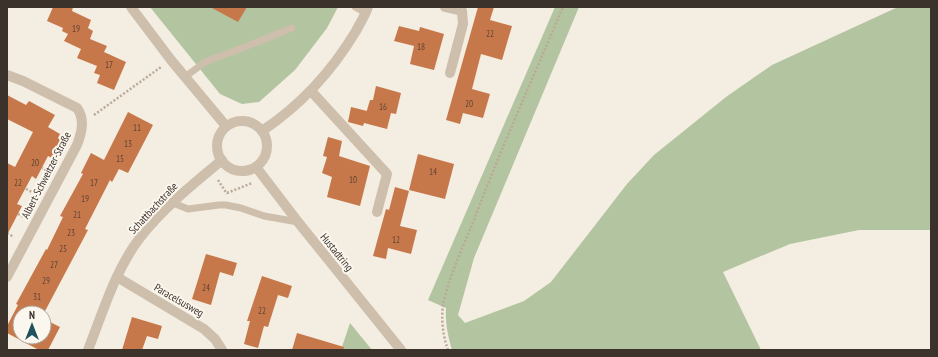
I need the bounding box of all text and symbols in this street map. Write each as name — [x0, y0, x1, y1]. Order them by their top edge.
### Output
house number: 19 — [72, 23, 80, 34]
house number: 22 — [486, 28, 494, 39]
house number: 18 — [417, 41, 425, 52]
house number: 17 — [105, 59, 113, 70]
house number: 20 — [465, 98, 473, 109]
house number: 16 — [379, 101, 387, 112]
house number: 11 — [133, 122, 141, 133]
street label: Albert-Schweitzer-Straße — [18, 129, 74, 221]
house number: 13 — [124, 138, 132, 149]
house number: 15 — [116, 153, 124, 164]
house number: 20 — [31, 157, 39, 168]
house number: 14 — [429, 166, 437, 177]
house number: 10 — [349, 174, 357, 185]
house number: 22 — [14, 177, 22, 188]
house number: 17 — [90, 177, 98, 188]
street label: Schattbachstraße — [125, 179, 181, 237]
house number: 19 — [81, 193, 89, 204]
house number: 21 — [73, 209, 81, 220]
house number: 23 — [67, 227, 75, 238]
street label: Hustadtring — [318, 230, 357, 274]
house number: 12 — [392, 234, 400, 245]
house number: 25 — [59, 243, 67, 254]
house number: 27 — [50, 259, 58, 270]
house number: 29 — [42, 275, 50, 286]
street label: Paracelsusweg — [152, 280, 207, 320]
house number: 24 — [202, 282, 210, 293]
house number: 31 — [33, 291, 41, 302]
north arrow — [12, 305, 52, 345]
house number: 22 — [258, 305, 266, 316]
text: N — [29, 308, 35, 322]

